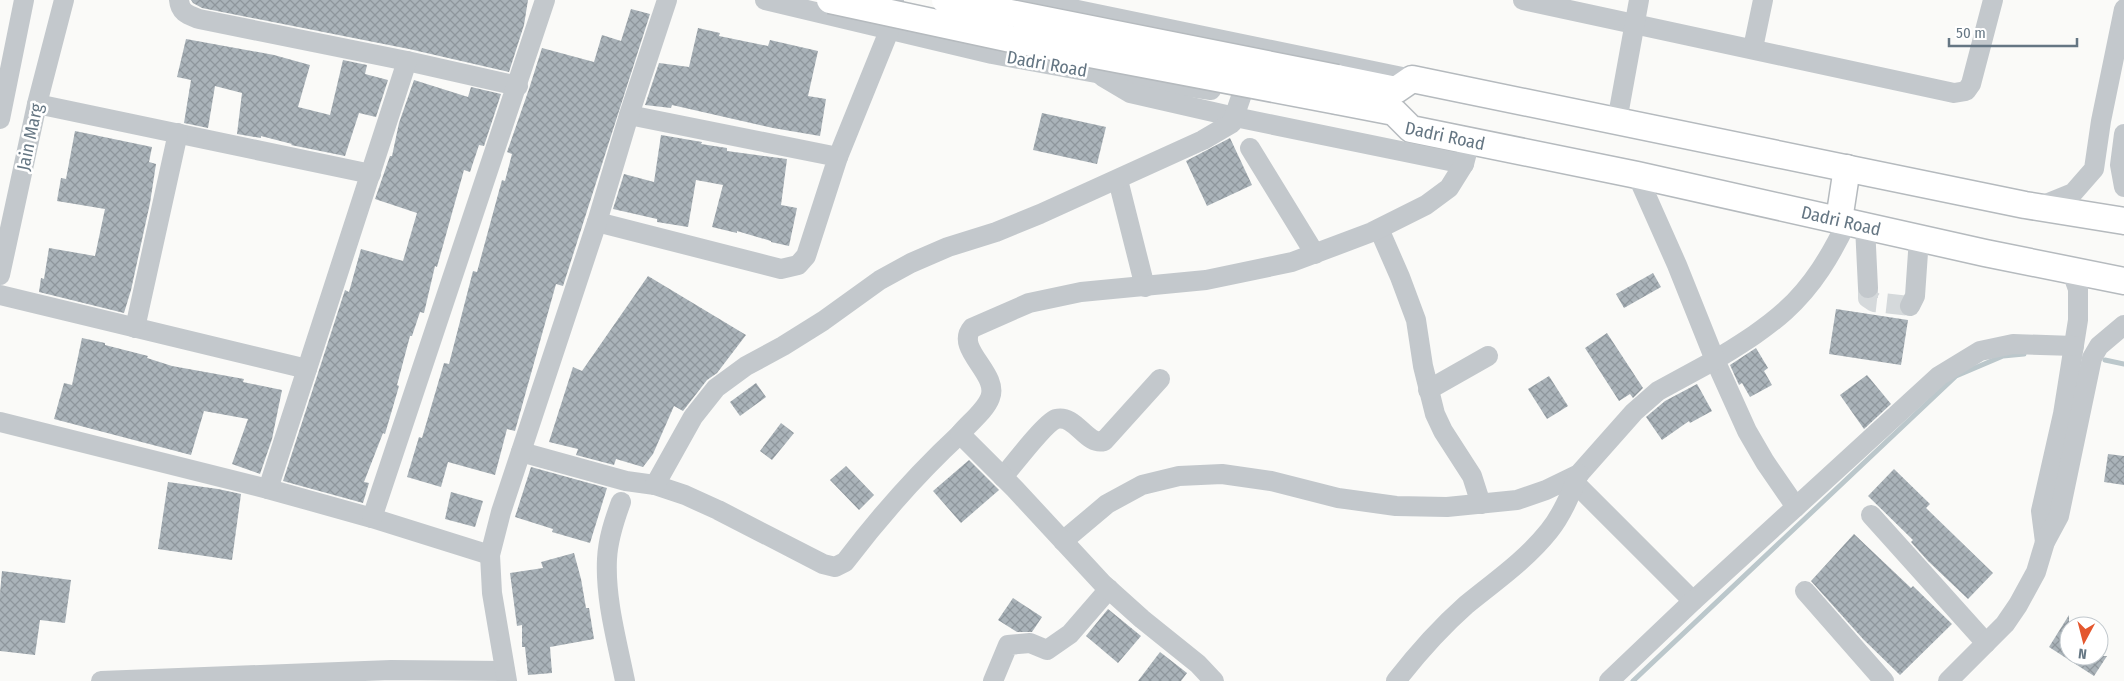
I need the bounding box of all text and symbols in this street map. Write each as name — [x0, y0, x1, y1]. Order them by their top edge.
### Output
scale bar — [1949, 15, 2076, 47]
text: 50 m — [1956, 24, 1986, 42]
street label: Dadri Road — [1005, 46, 1089, 82]
street label: Jain Marg — [12, 101, 48, 173]
street label: Dadri Road — [1403, 117, 1487, 155]
street label: Dadri Road — [1799, 201, 1883, 241]
north arrow — [2059, 616, 2109, 666]
text: N — [2077, 644, 2088, 662]

